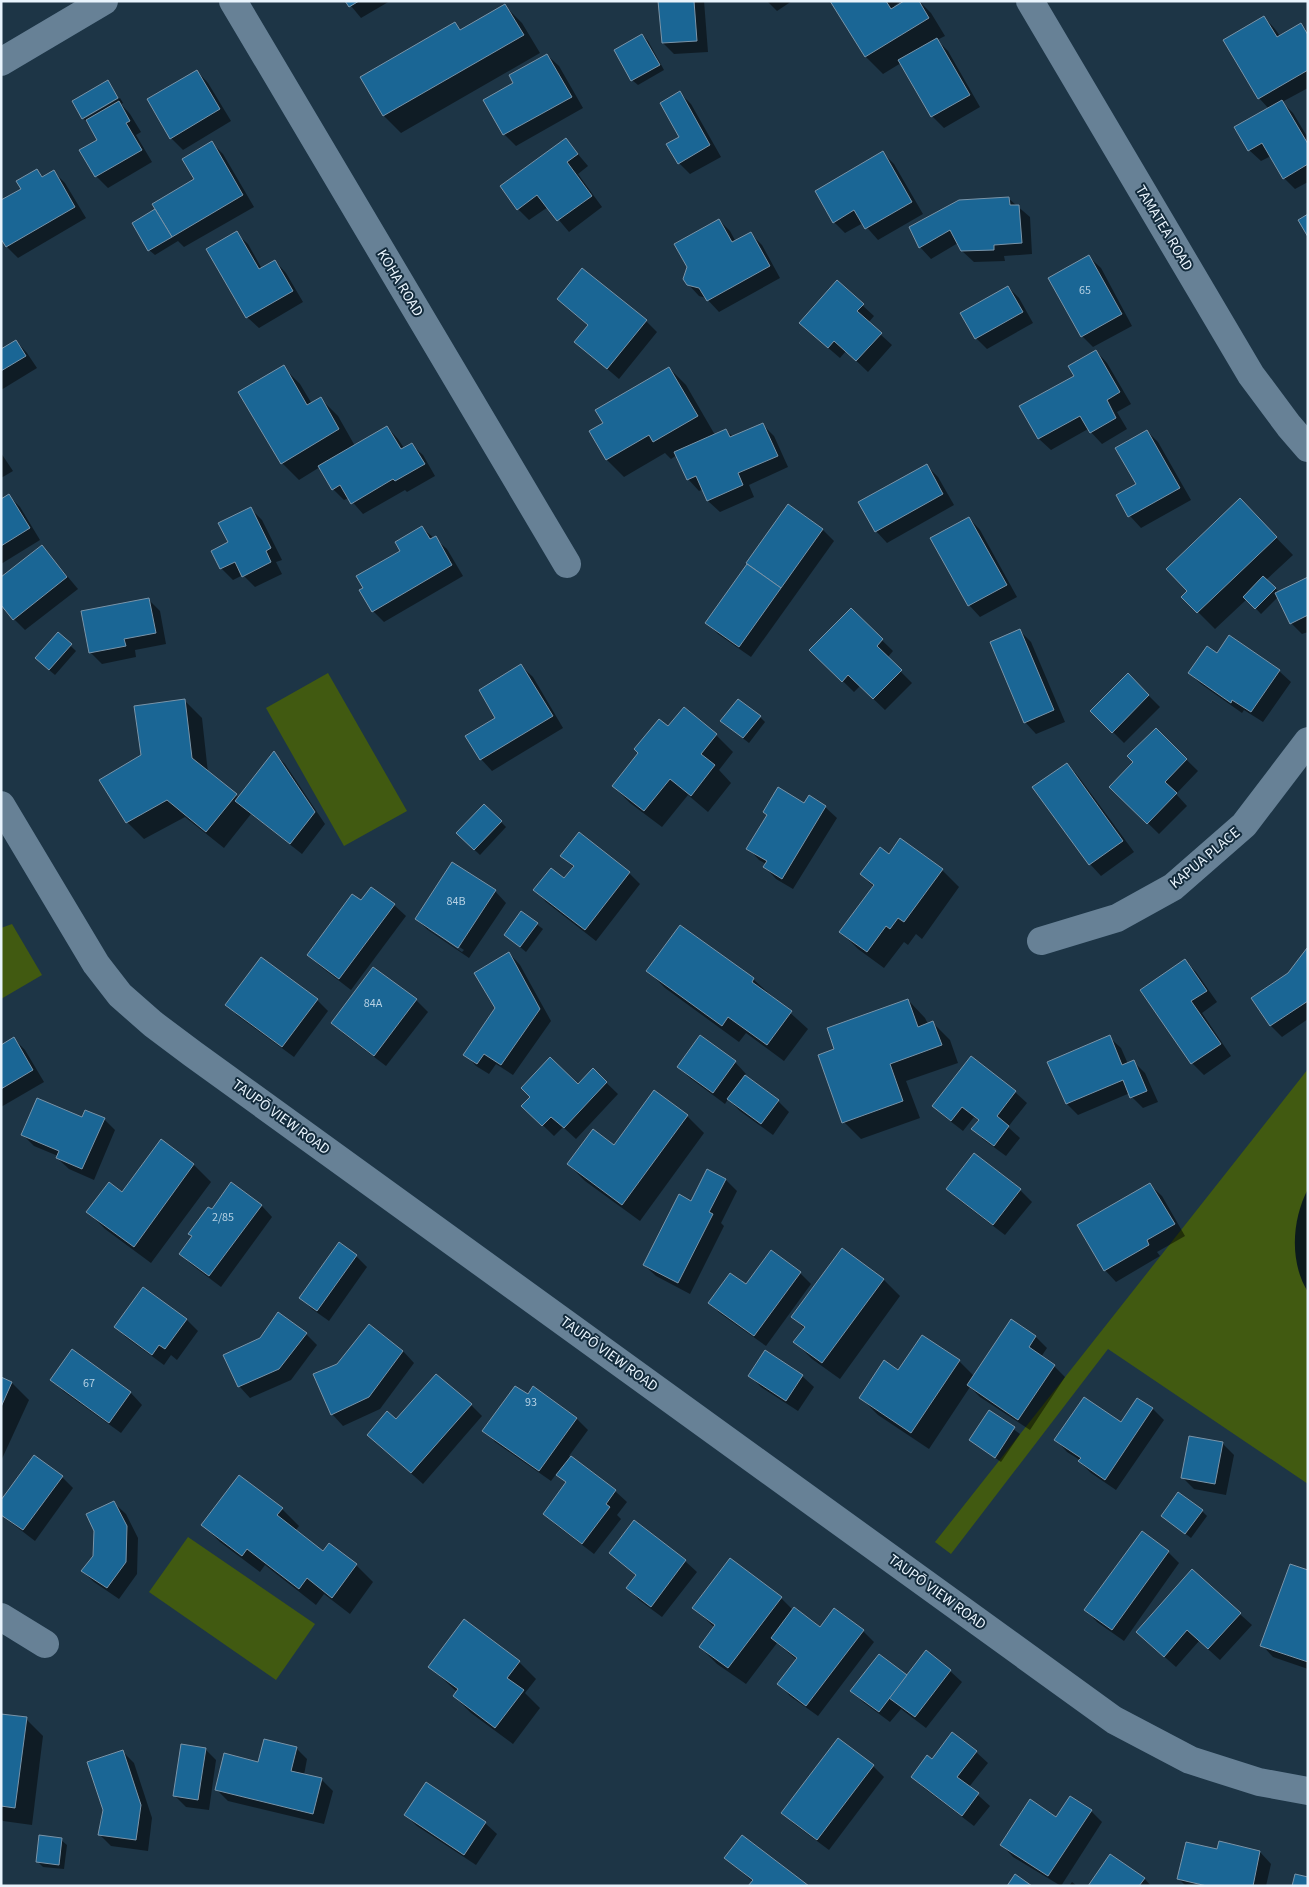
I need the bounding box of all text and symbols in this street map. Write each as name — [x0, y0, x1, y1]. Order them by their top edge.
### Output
street label: TAMATEA ROAD — [1130, 181, 1198, 275]
street label: KOHA ROAD — [372, 245, 428, 321]
house number: 65 — [1079, 282, 1091, 299]
street label: KAPUA PLACE — [1165, 822, 1245, 894]
house number: 84B — [447, 893, 465, 910]
house number: 84A — [364, 995, 383, 1012]
street label: TAUPŌ VIEW ROAD — [228, 1074, 334, 1160]
house number: 2/85 — [212, 1209, 234, 1226]
street label: TAUPŌ VIEW ROAD — [556, 1311, 662, 1397]
house number: 67 — [83, 1375, 95, 1392]
house number: 93 — [525, 1394, 537, 1411]
street label: TAUPŌ VIEW ROAD — [884, 1549, 990, 1635]

